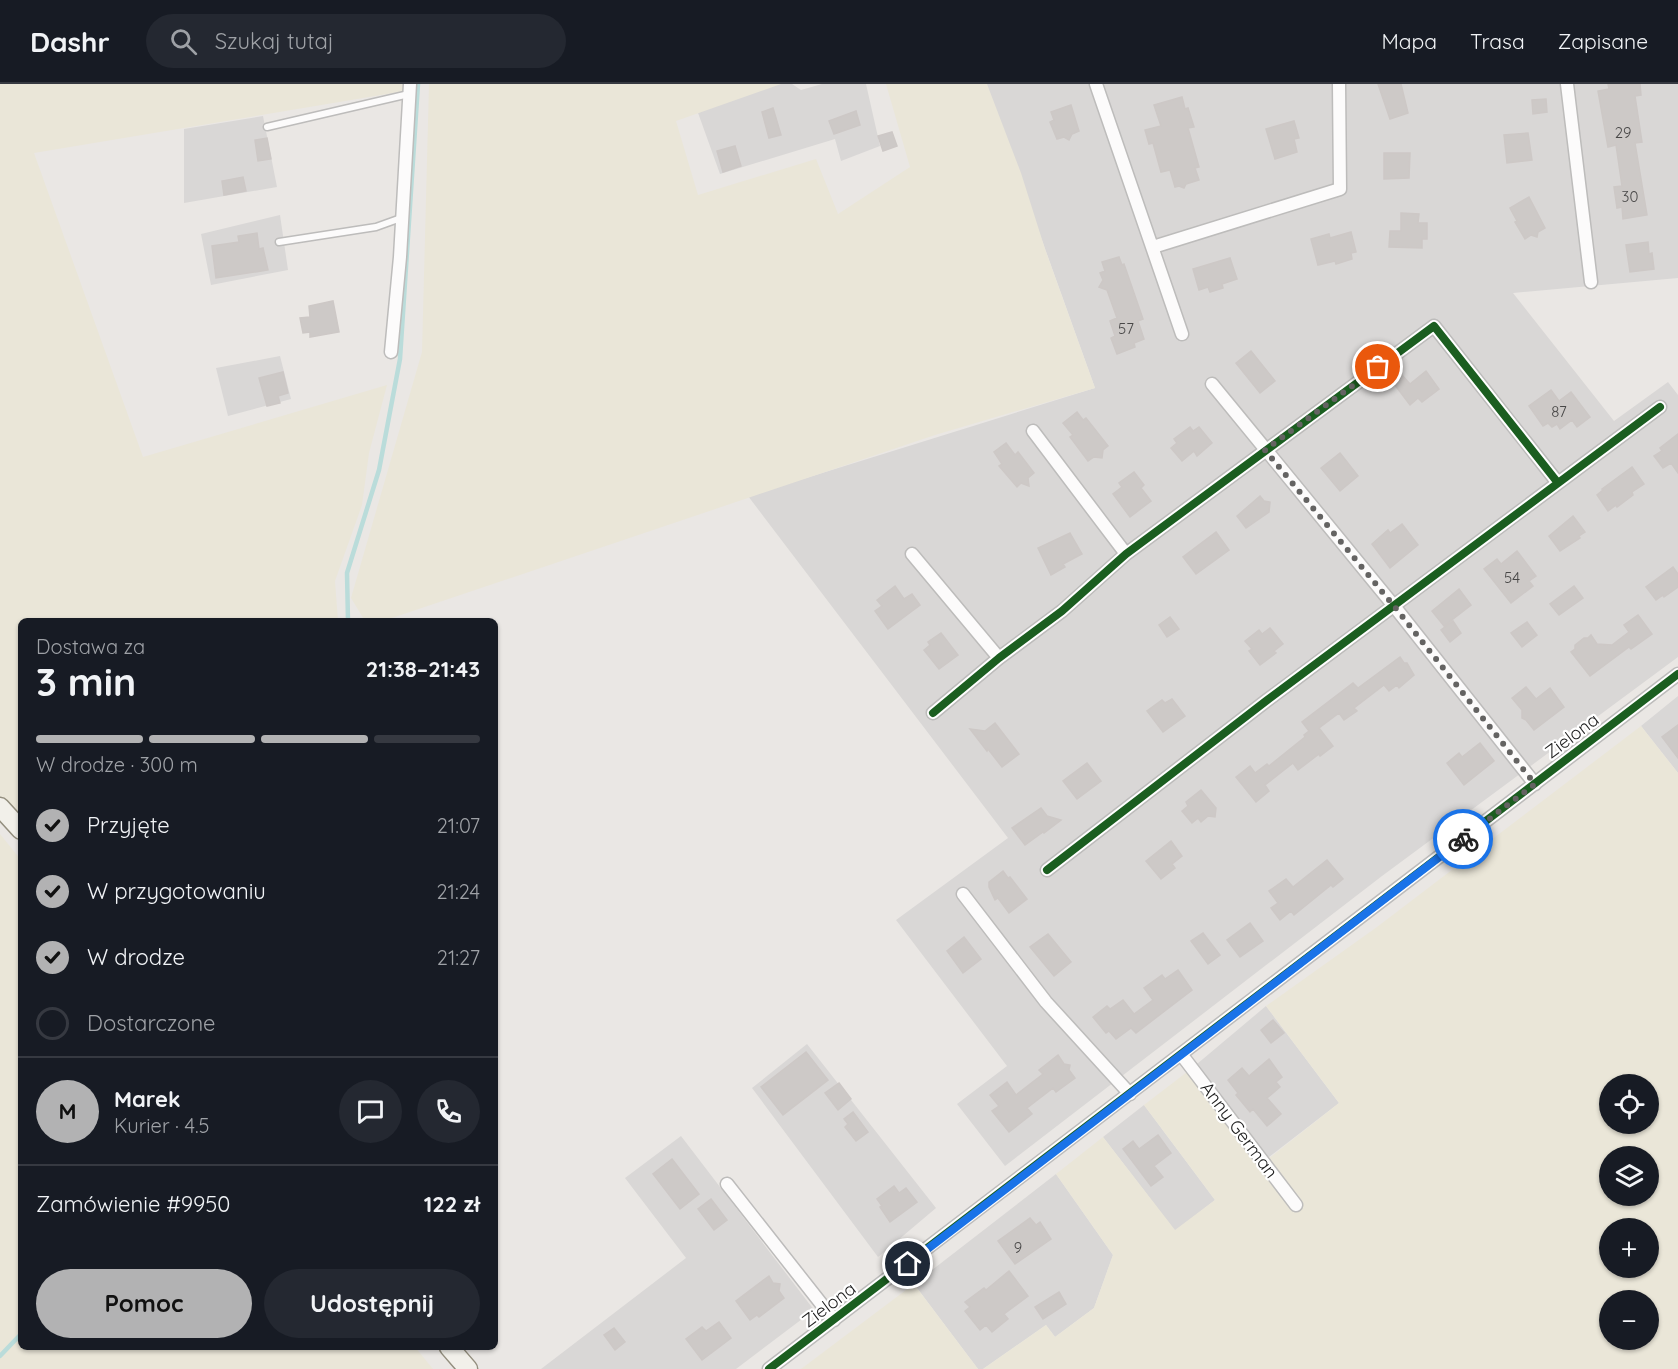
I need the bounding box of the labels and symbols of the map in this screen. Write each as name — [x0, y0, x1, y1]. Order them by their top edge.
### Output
house number: 29 — [1615, 123, 1631, 142]
house number: 30 — [1622, 187, 1638, 206]
house number: 57 — [1118, 319, 1134, 338]
pin — [1352, 341, 1403, 392]
house number: 87 — [1551, 402, 1567, 421]
house number: 54 — [1504, 568, 1520, 587]
street label: Zielona — [1540, 708, 1603, 763]
courier — [1433, 809, 1493, 869]
street label: Anny German — [1196, 1077, 1283, 1182]
pin — [882, 1238, 933, 1289]
house number: 9 — [1014, 1238, 1022, 1257]
street label: Zielona — [797, 1277, 860, 1332]

